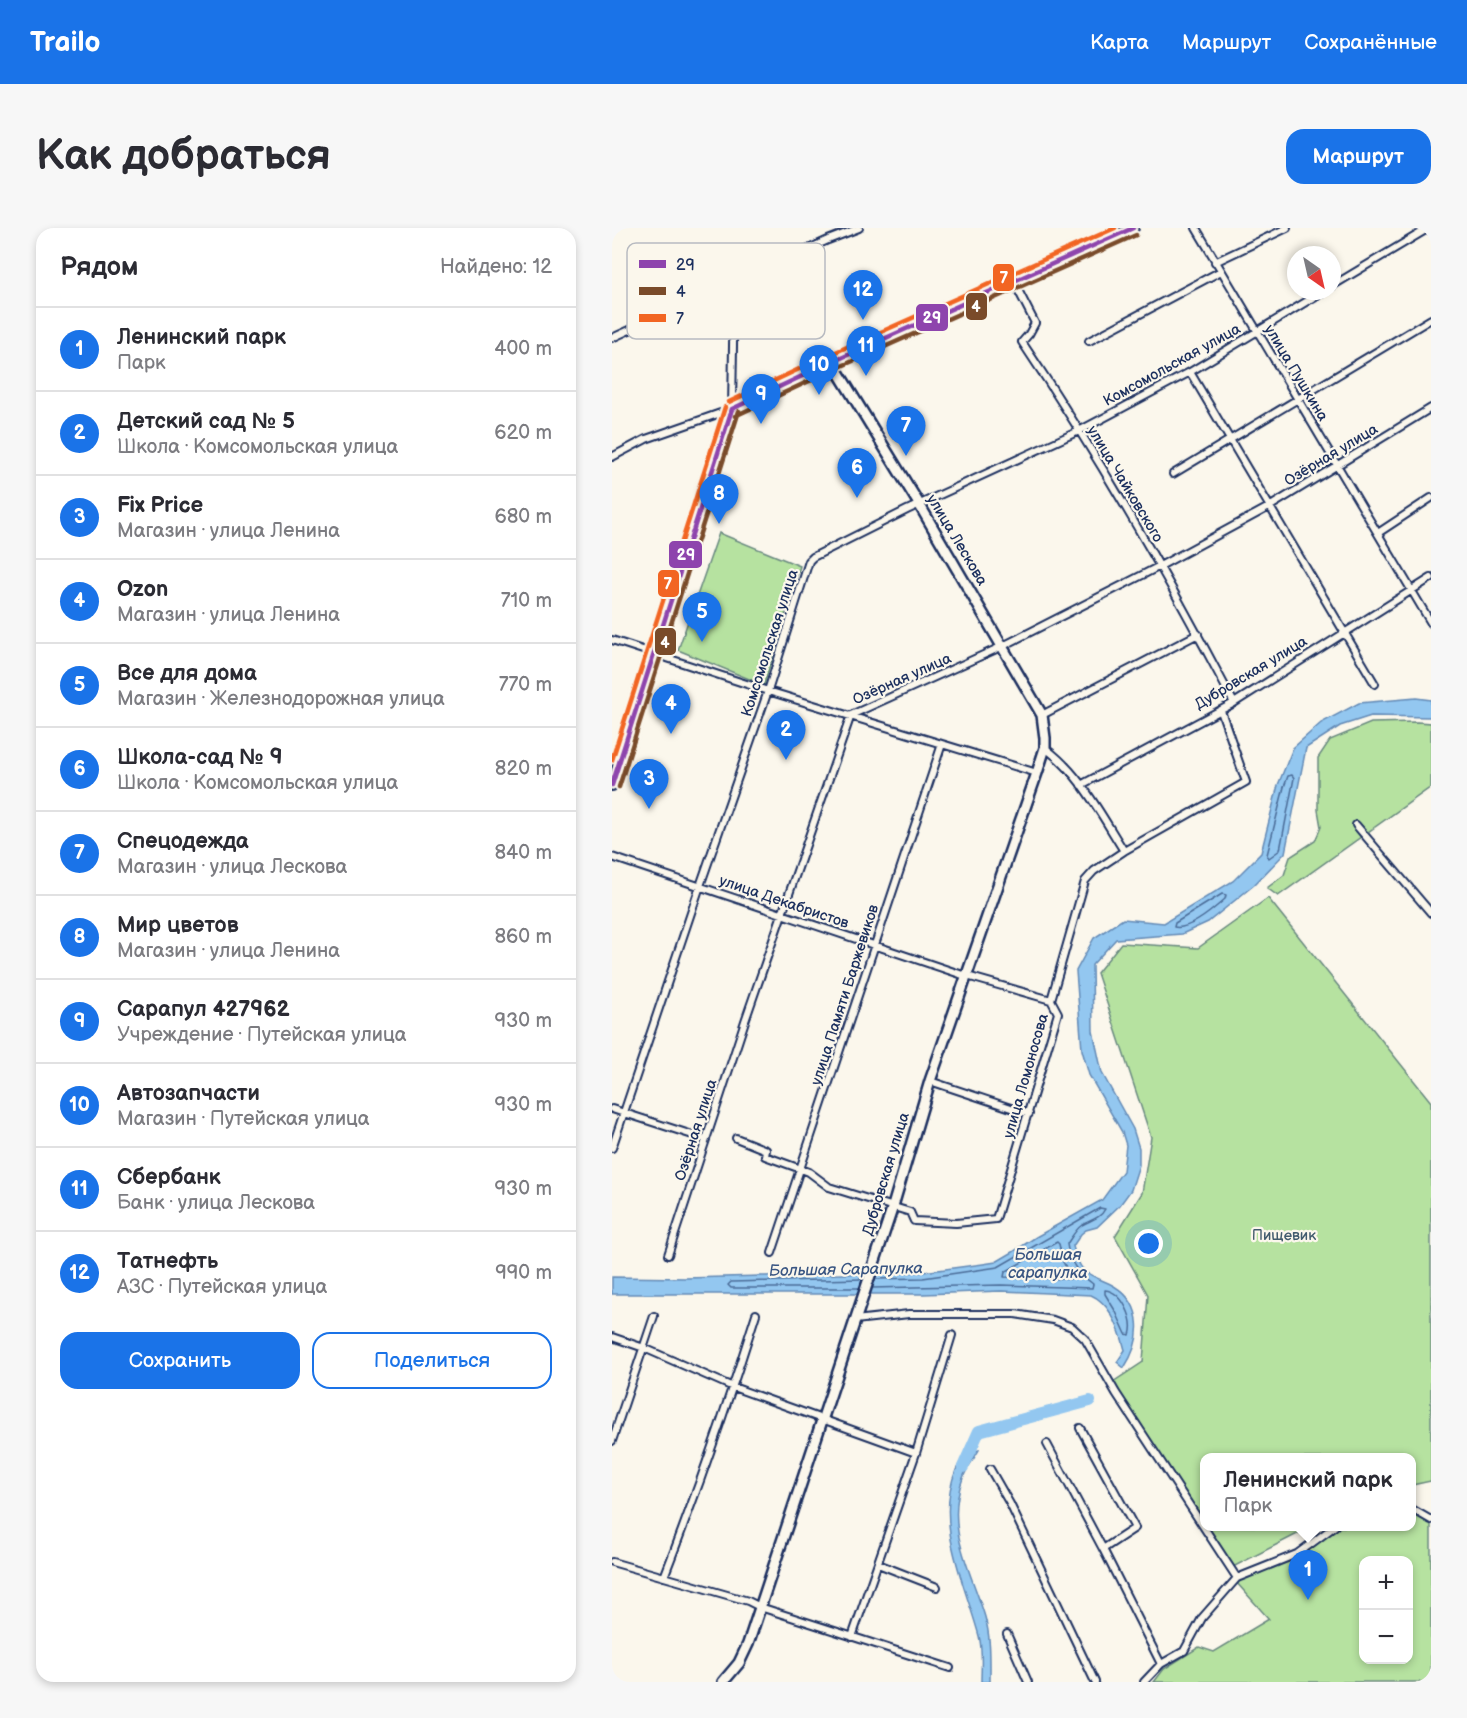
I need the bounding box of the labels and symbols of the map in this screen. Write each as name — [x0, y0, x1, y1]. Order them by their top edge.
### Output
legend — [627, 243, 825, 339]
north arrow — [1287, 246, 1341, 300]
text: 29 — [676, 256, 695, 275]
line badge: 7 — [992, 263, 1015, 292]
text: 7 — [1000, 269, 1009, 288]
pin: 12 — [844, 270, 882, 320]
text: 4 — [676, 283, 686, 302]
line badge: 4 — [965, 292, 988, 321]
text: 4 — [971, 298, 981, 317]
line badge: 29 — [915, 303, 949, 332]
text: 29 — [923, 309, 941, 328]
text: 7 — [676, 310, 684, 329]
street label: Комсомольская улица — [1100, 319, 1244, 411]
street label: улица Пушкина — [1260, 321, 1332, 425]
pin: 11 — [846, 326, 886, 376]
pin: 10 — [800, 346, 838, 395]
pin: 9 — [742, 374, 780, 424]
pin: 7 — [886, 406, 926, 456]
street label: Озёрная улица — [1281, 420, 1381, 490]
street label: улица Чайковского — [1083, 422, 1167, 546]
pin: 6 — [838, 448, 876, 498]
pin: 8 — [700, 474, 738, 524]
street label: улица Лескова — [922, 491, 992, 589]
line badge: 29 — [668, 540, 703, 569]
text: 29 — [677, 546, 695, 565]
street label: Комсомольская улица — [737, 567, 803, 719]
line badge: 7 — [657, 569, 680, 598]
text: 7 — [664, 575, 673, 594]
pin: 5 — [682, 592, 722, 642]
line badge: 4 — [654, 627, 677, 656]
street label: Дубровская улица — [1191, 632, 1311, 714]
text: 4 — [660, 634, 670, 653]
street label: Озёрная улица — [850, 649, 954, 709]
pin: 4 — [652, 684, 690, 734]
pin: 2 — [766, 710, 806, 760]
pin: 3 — [630, 760, 669, 809]
street label: улица Декабристов — [717, 871, 851, 933]
street label: улица Памяти Баржевиков — [807, 902, 883, 1088]
street label: улица Ломоносова — [999, 1011, 1053, 1141]
street label: Озёрная улица — [671, 1077, 721, 1183]
street label: Дубровская улица — [858, 1110, 914, 1238]
park label: Пищевик — [1252, 1226, 1316, 1245]
your location — [1134, 1229, 1163, 1258]
water label: Большая сарапулка — [1007, 1246, 1088, 1283]
water label: Большая Сарапулка — [769, 1259, 923, 1281]
pin: 1 — [1288, 1550, 1328, 1600]

